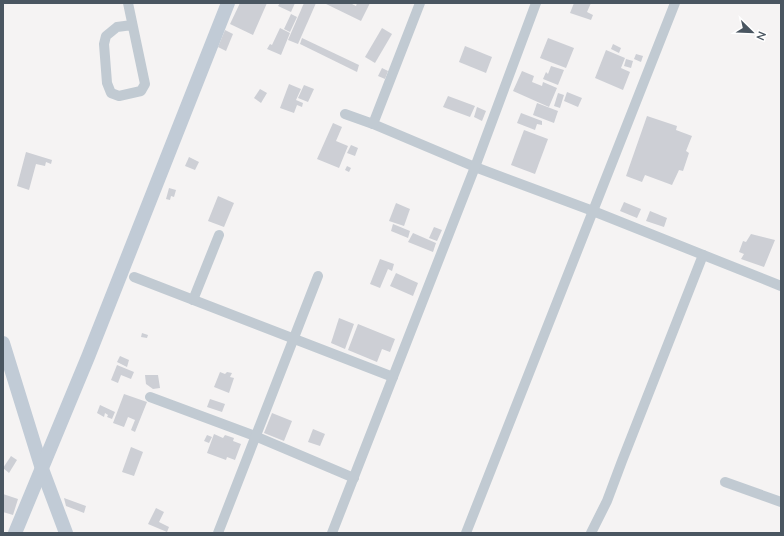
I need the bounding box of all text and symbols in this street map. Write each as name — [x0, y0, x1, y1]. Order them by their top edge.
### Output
north arrow — [732, 12, 772, 52]
text: N — [753, 29, 769, 42]

